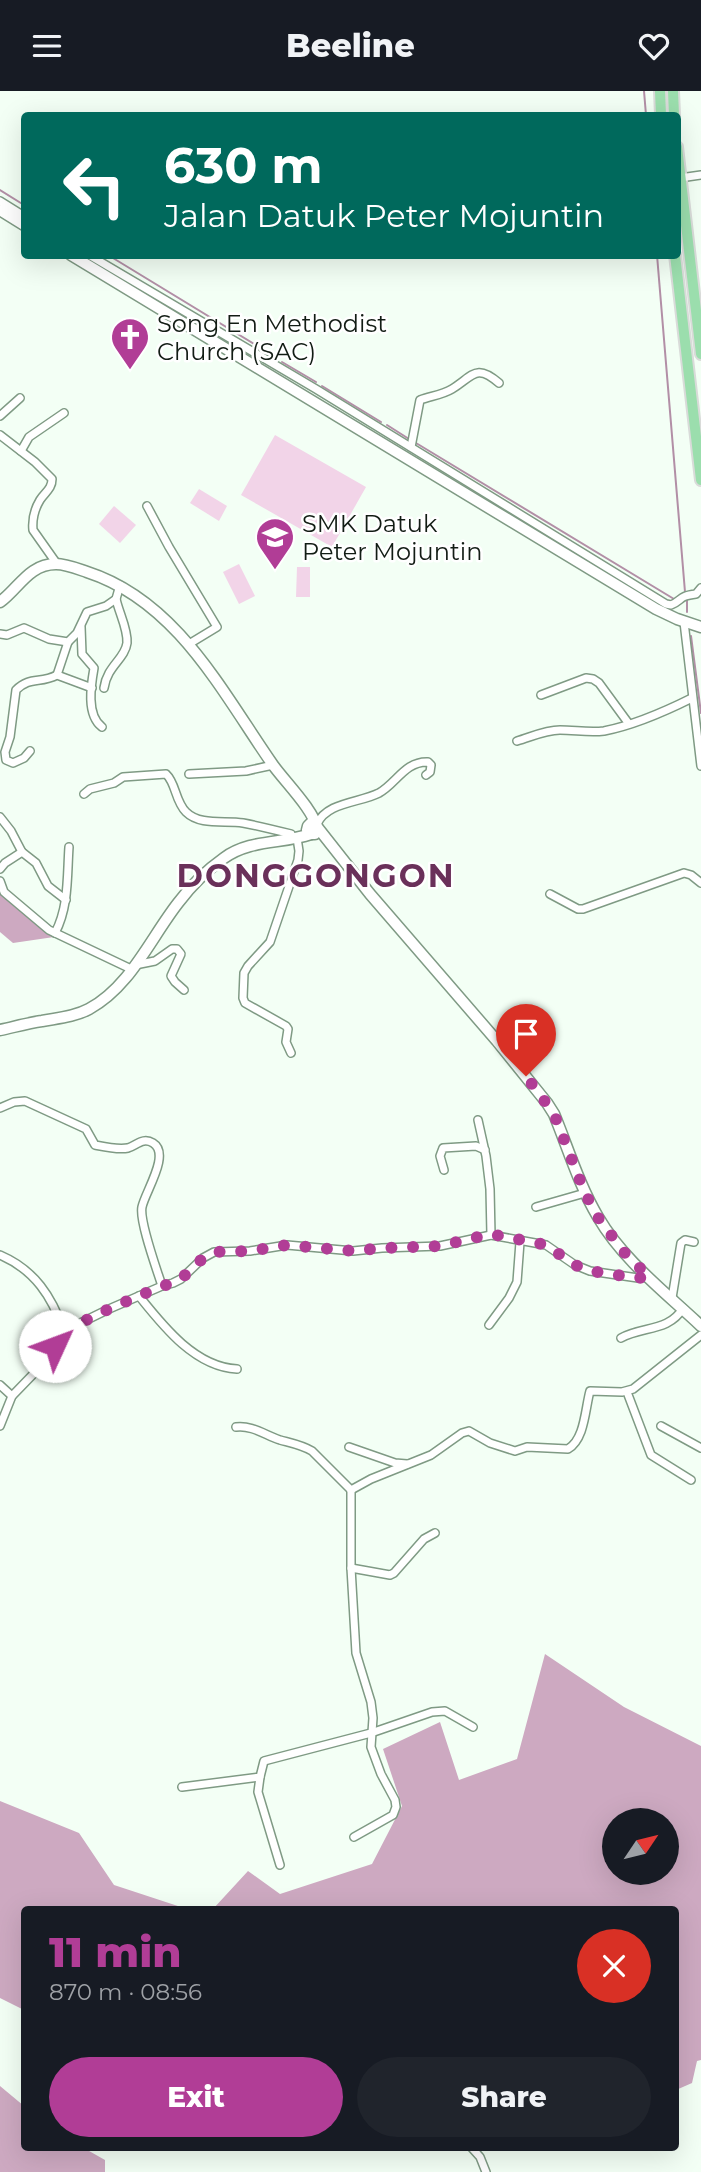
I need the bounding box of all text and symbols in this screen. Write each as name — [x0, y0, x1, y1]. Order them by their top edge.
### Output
text: Beeline — [286, 26, 415, 65]
icon: menu — [28, 27, 66, 65]
icon: heart — [635, 27, 673, 65]
text: 630 m — [164, 136, 323, 195]
icon: left — [49, 140, 140, 231]
text: Jalan Datuk Peter Mojuntin — [164, 196, 604, 235]
place label: Song En Methodist Church (SAC) — [157, 309, 387, 366]
church icon: Song En Methodist Church (SAC) — [109, 316, 151, 371]
place label: SMK Datuk Peter Mojuntin — [302, 509, 482, 566]
school or university icon: SMK Datuk Peter Mojuntin — [254, 516, 296, 571]
district label: DONGGONGON — [176, 856, 456, 895]
pin — [496, 1004, 556, 1076]
icon: arrive — [507, 1015, 545, 1053]
position arrow — [18, 1309, 92, 1383]
north arrow — [602, 1808, 679, 1885]
map controls — [602, 1808, 679, 1885]
text: 11 min — [49, 1926, 182, 1978]
button: close — [577, 1929, 651, 2003]
text: 870 m · 08:56 — [49, 1978, 202, 2006]
button: Exit — [49, 2057, 343, 2137]
button: Share — [357, 2057, 651, 2137]

